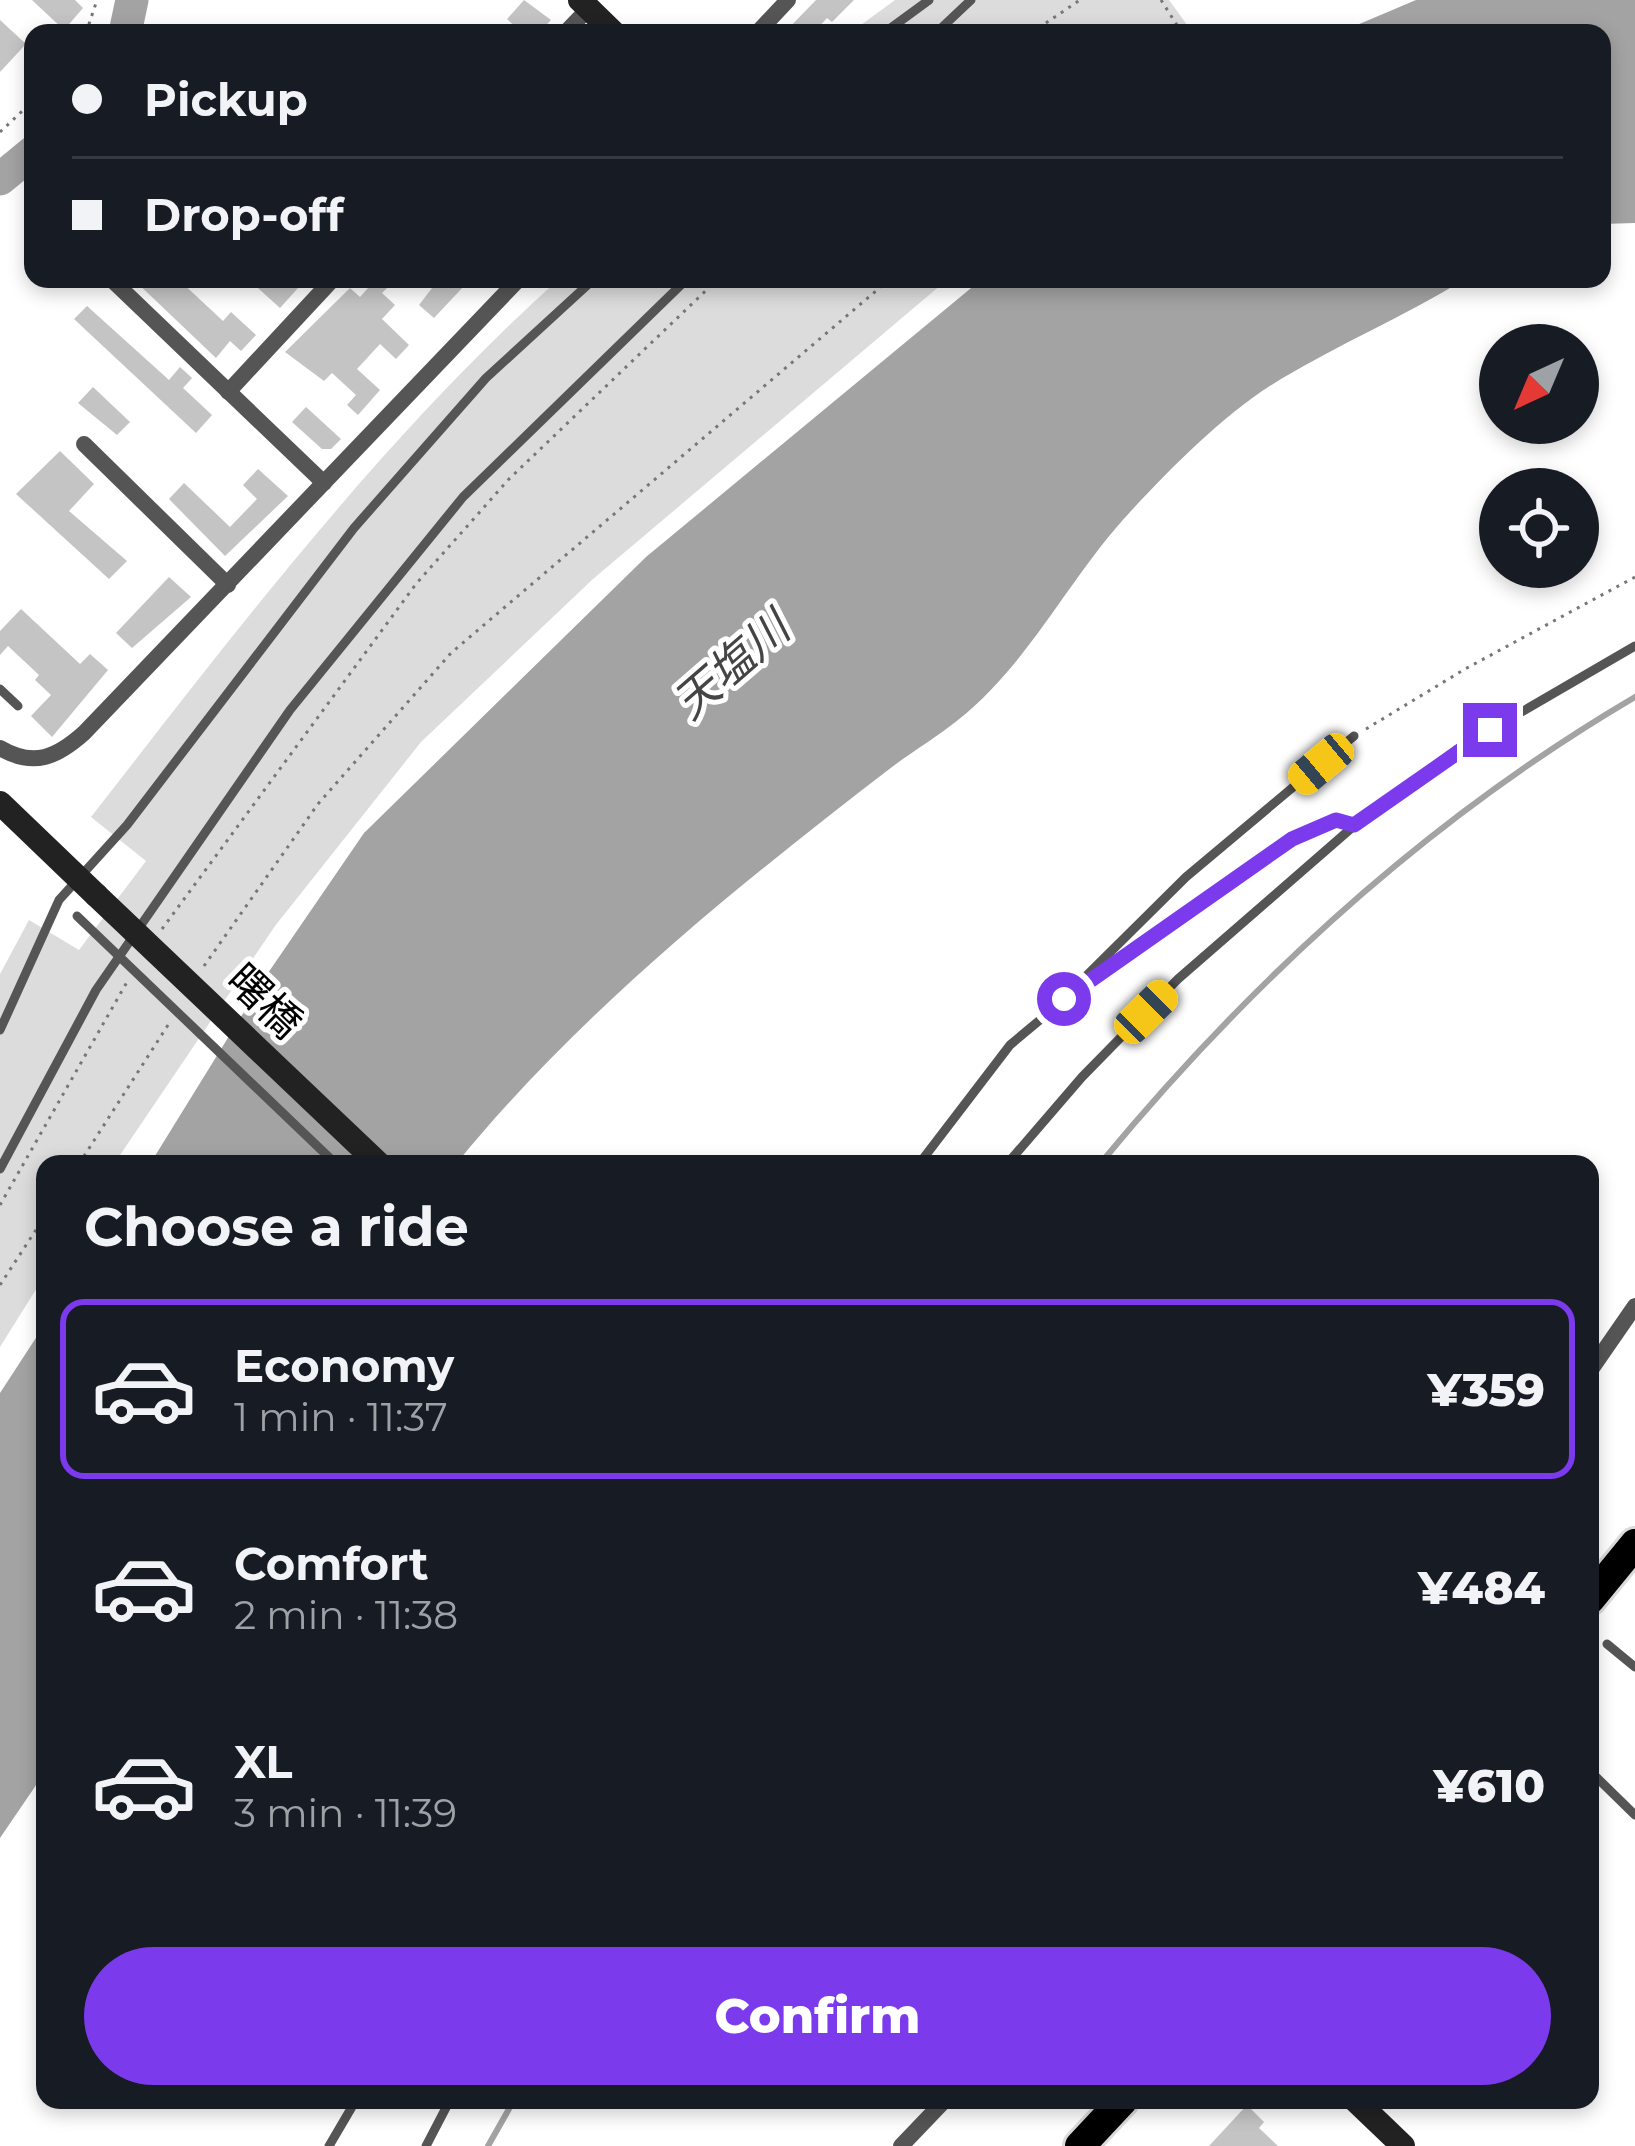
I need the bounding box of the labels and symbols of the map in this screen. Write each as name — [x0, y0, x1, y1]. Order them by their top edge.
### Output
north arrow — [1479, 324, 1599, 444]
water label: 天塩川 — [662, 597, 803, 730]
route end — [1463, 703, 1517, 757]
car — [1282, 727, 1360, 801]
street label: 曙橋 — [217, 953, 313, 1049]
route start — [1037, 972, 1091, 1026]
car — [1108, 974, 1184, 1050]

